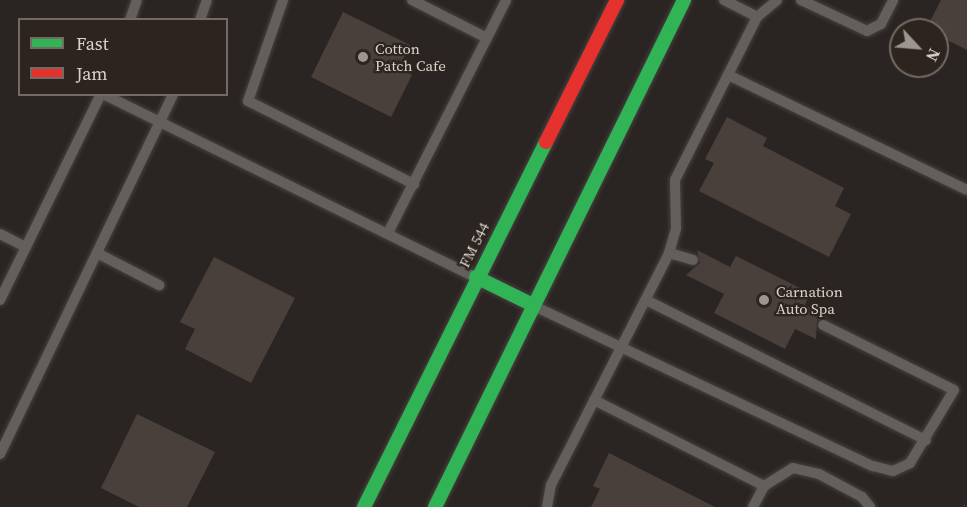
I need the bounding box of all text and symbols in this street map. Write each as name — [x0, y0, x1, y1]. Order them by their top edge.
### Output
legend — [18, 18, 228, 96]
north arrow — [889, 18, 949, 78]
text: Fast — [76, 31, 109, 56]
place label: Cotton Patch Cafe — [375, 39, 446, 74]
text: N — [921, 45, 946, 65]
marker: Cotton Patch Cafe — [356, 50, 370, 64]
text: Jam — [76, 61, 108, 86]
street label: FM 544 — [455, 219, 493, 271]
place label: Carnation Auto Spa — [776, 282, 843, 317]
marker: Carnation Auto Spa — [757, 293, 771, 307]

